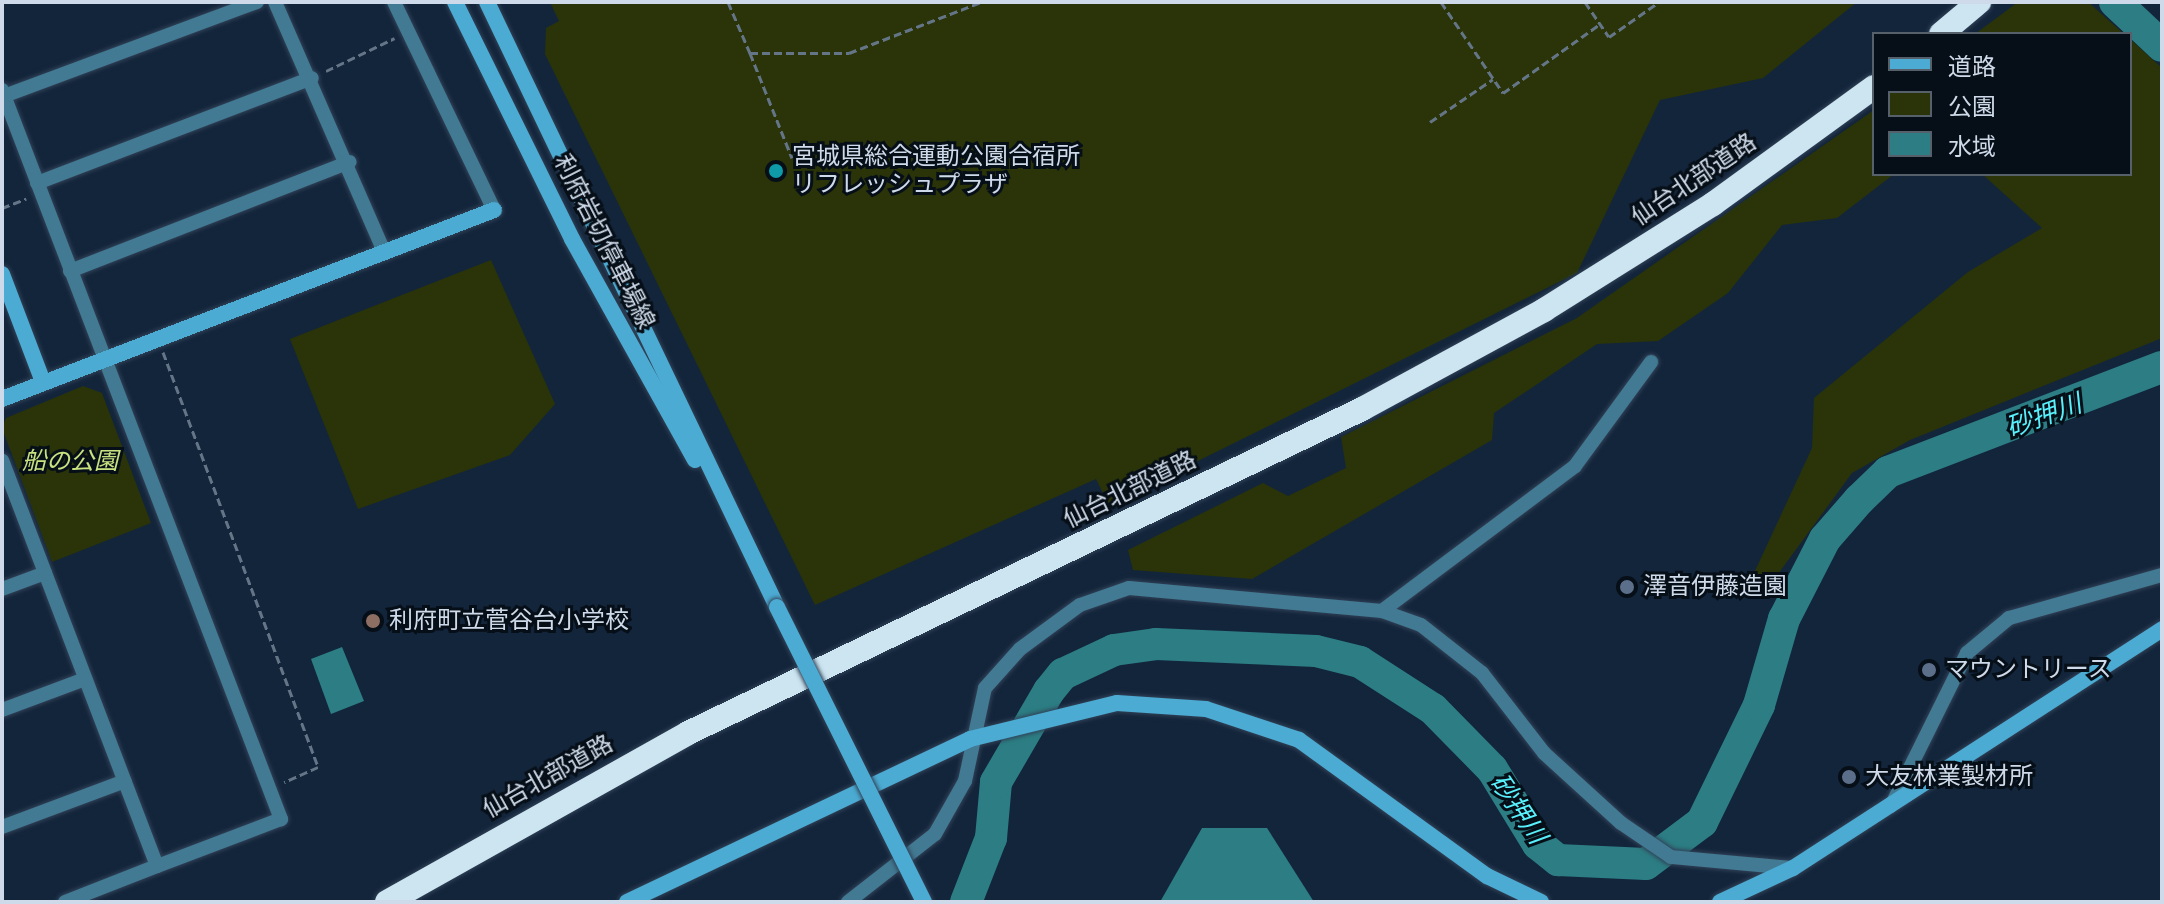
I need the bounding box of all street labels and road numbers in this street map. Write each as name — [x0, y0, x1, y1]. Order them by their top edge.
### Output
street label: 仙台北部道路 — [1626, 128, 1762, 232]
street label: 利府岩切停車場線 — [548, 150, 660, 334]
street label: 仙台北部道路 — [1059, 445, 1201, 535]
street label: 仙台北部道路 — [478, 729, 618, 825]

